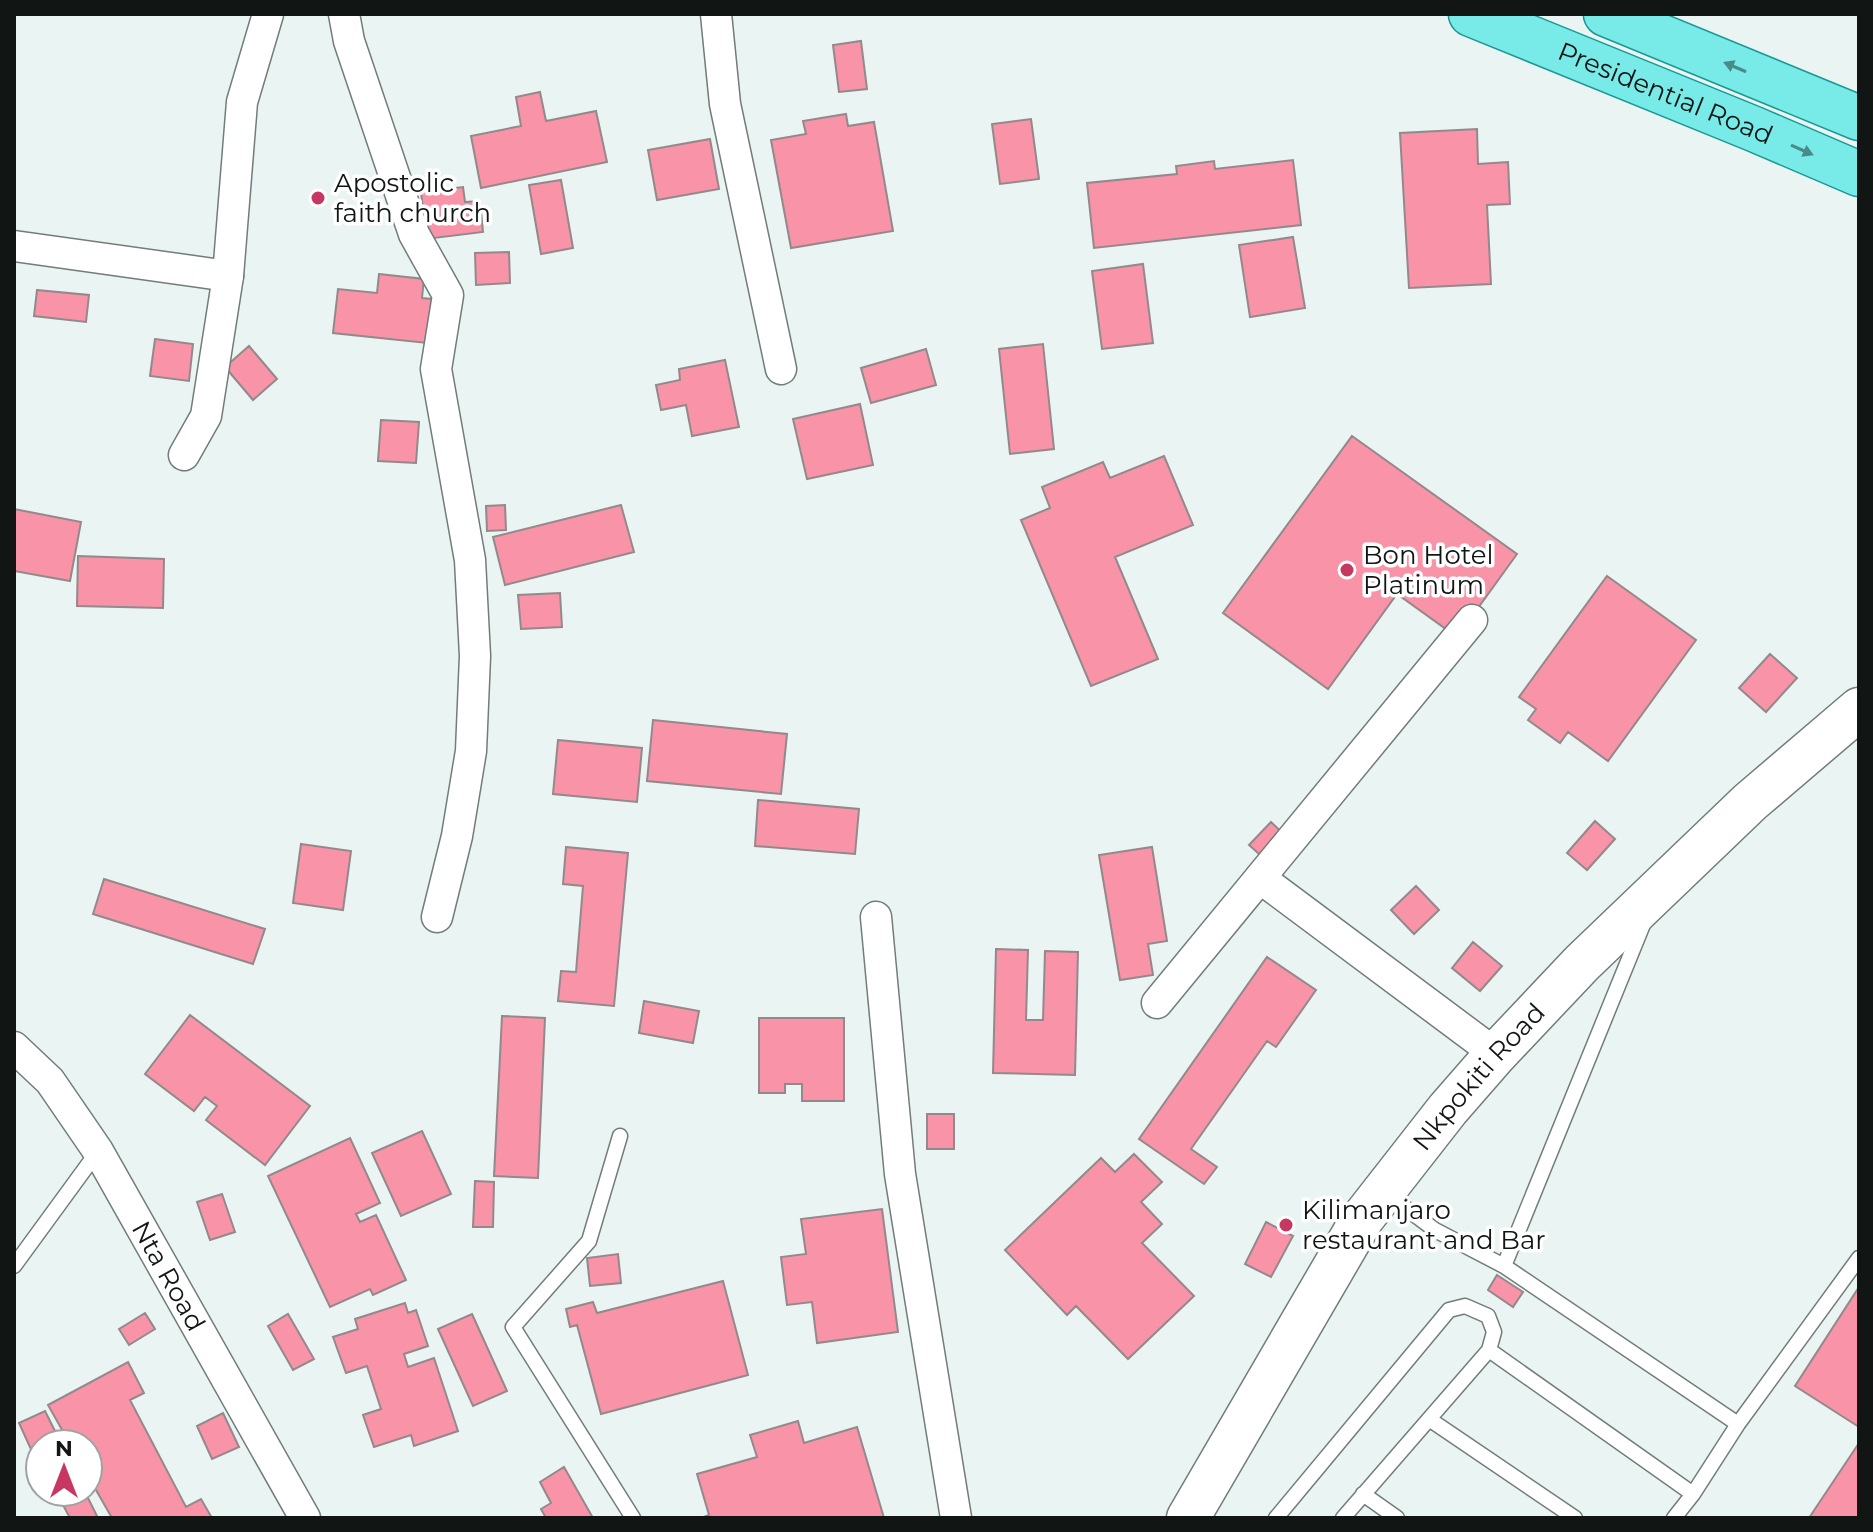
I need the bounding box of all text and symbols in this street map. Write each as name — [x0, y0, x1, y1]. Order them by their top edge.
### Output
street label: Presidential Road — [1553, 35, 1778, 151]
one-way arrow — [1723, 60, 1747, 73]
one-way arrow — [1790, 143, 1814, 156]
place label: Apostolic faith church — [334, 167, 491, 229]
marker: Apostolic faith church — [309, 189, 327, 207]
place label: Bon Hotel Platinum — [1363, 539, 1494, 601]
marker: Bon Hotel Platinum — [1338, 561, 1356, 579]
street label: Nkpokiti Road — [1406, 996, 1552, 1157]
place label: Kilimanjaro restaurant and Bar — [1302, 1194, 1546, 1256]
street label: Nta Road — [125, 1215, 212, 1337]
marker: Kilimanjaro restaurant and Bar — [1277, 1216, 1295, 1234]
north arrow — [24, 1428, 104, 1508]
text: N — [55, 1435, 73, 1462]

